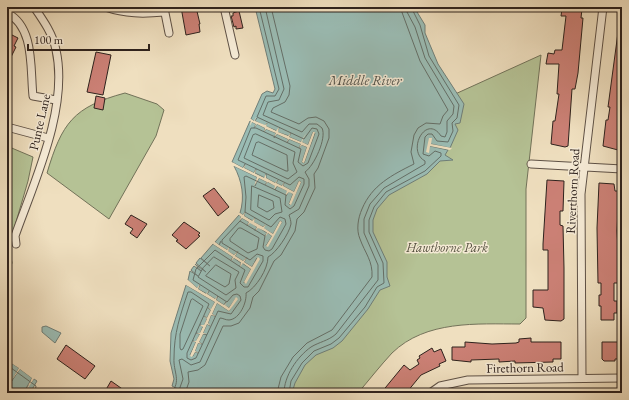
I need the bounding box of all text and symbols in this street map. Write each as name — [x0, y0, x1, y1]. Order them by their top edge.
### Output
scale bar — [28, 26, 149, 52]
text: 100 m — [34, 32, 64, 48]
water label: Middle River — [327, 71, 402, 89]
street label: Punte Lane — [25, 92, 54, 152]
street label: Riverthorn Road — [562, 147, 583, 234]
park label: Hawthorne Park — [405, 239, 488, 256]
street label: Firethorn Road — [486, 358, 564, 377]

